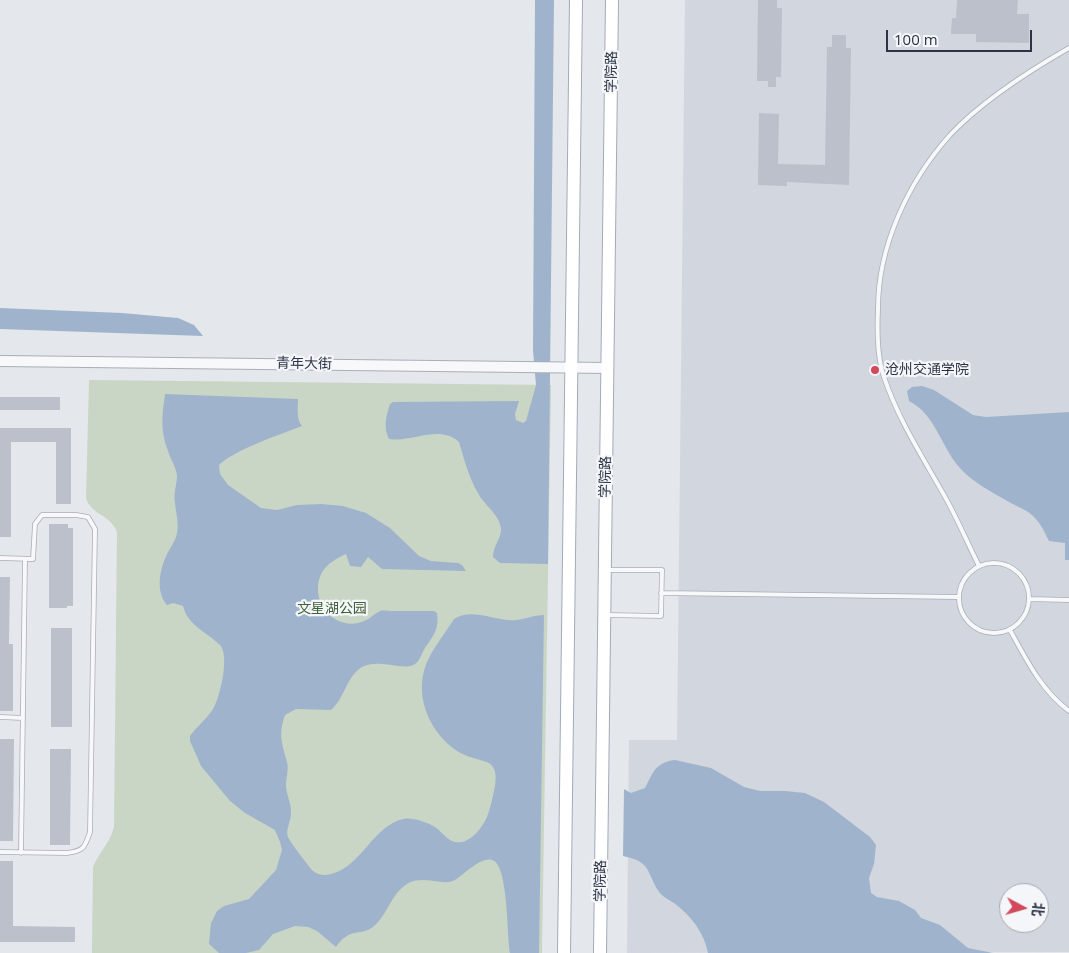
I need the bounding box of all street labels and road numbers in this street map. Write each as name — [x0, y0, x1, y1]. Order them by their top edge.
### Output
street label: 学院路 — [603, 51, 621, 93]
street label: 青年大街 — [276, 355, 332, 373]
street label: 学院路 — [597, 456, 615, 498]
street label: 学院路 — [592, 860, 610, 902]

